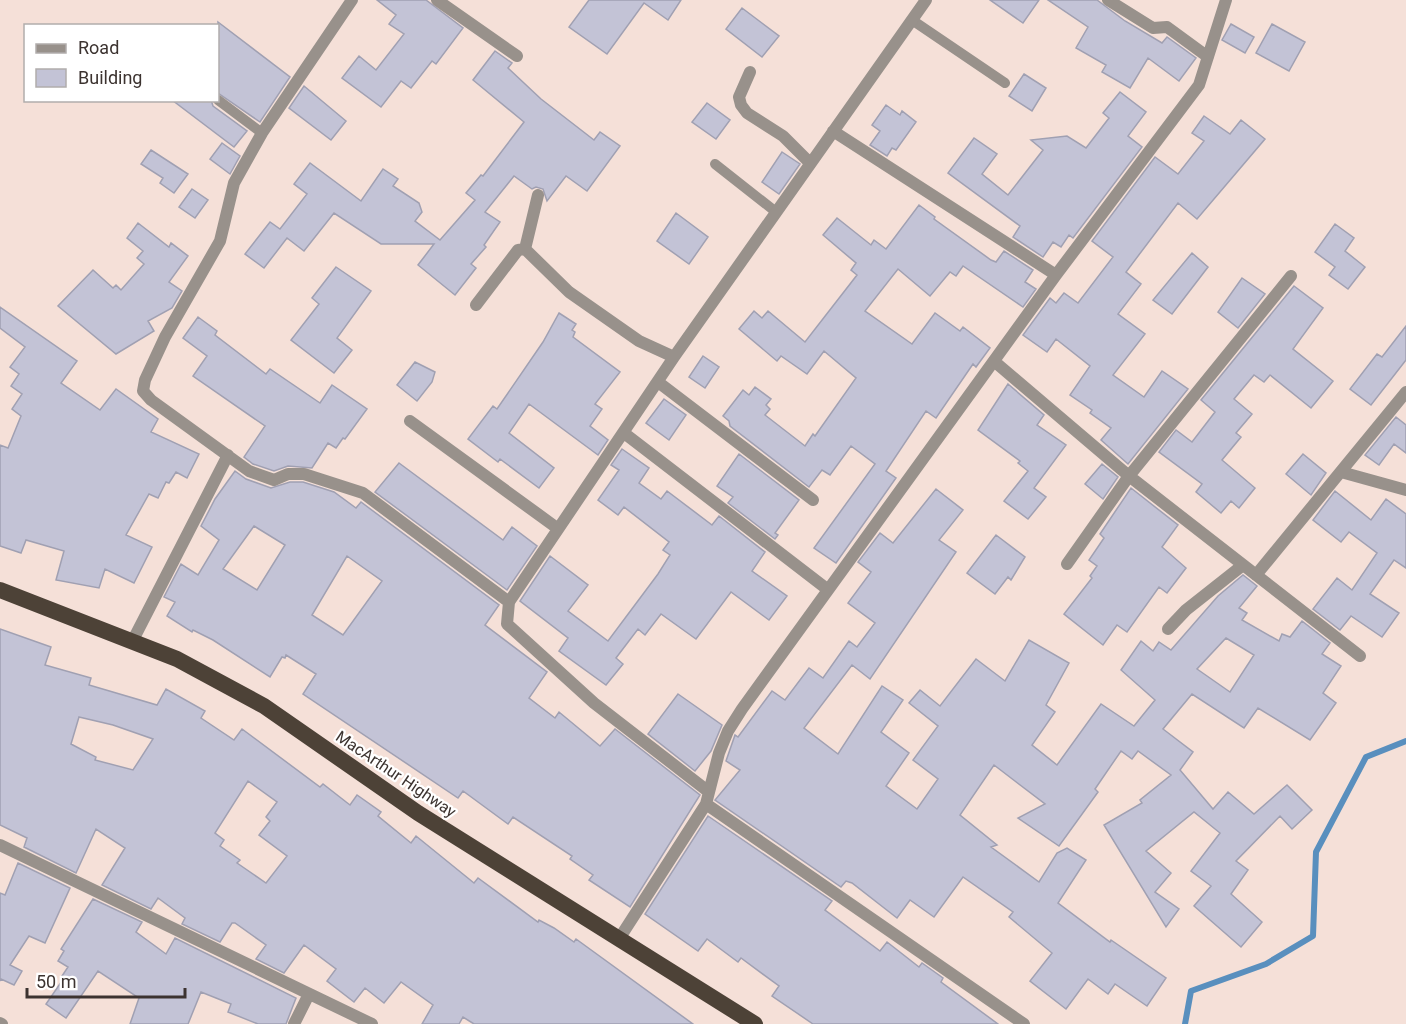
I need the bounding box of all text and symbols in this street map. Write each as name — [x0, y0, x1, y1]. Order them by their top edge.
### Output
legend — [24, 24, 219, 102]
text: Road — [78, 37, 119, 58]
text: Building — [78, 67, 142, 88]
street label: MacArthur Highway — [332, 727, 460, 821]
scale bar — [27, 961, 184, 999]
text: 50 m — [36, 971, 76, 992]

